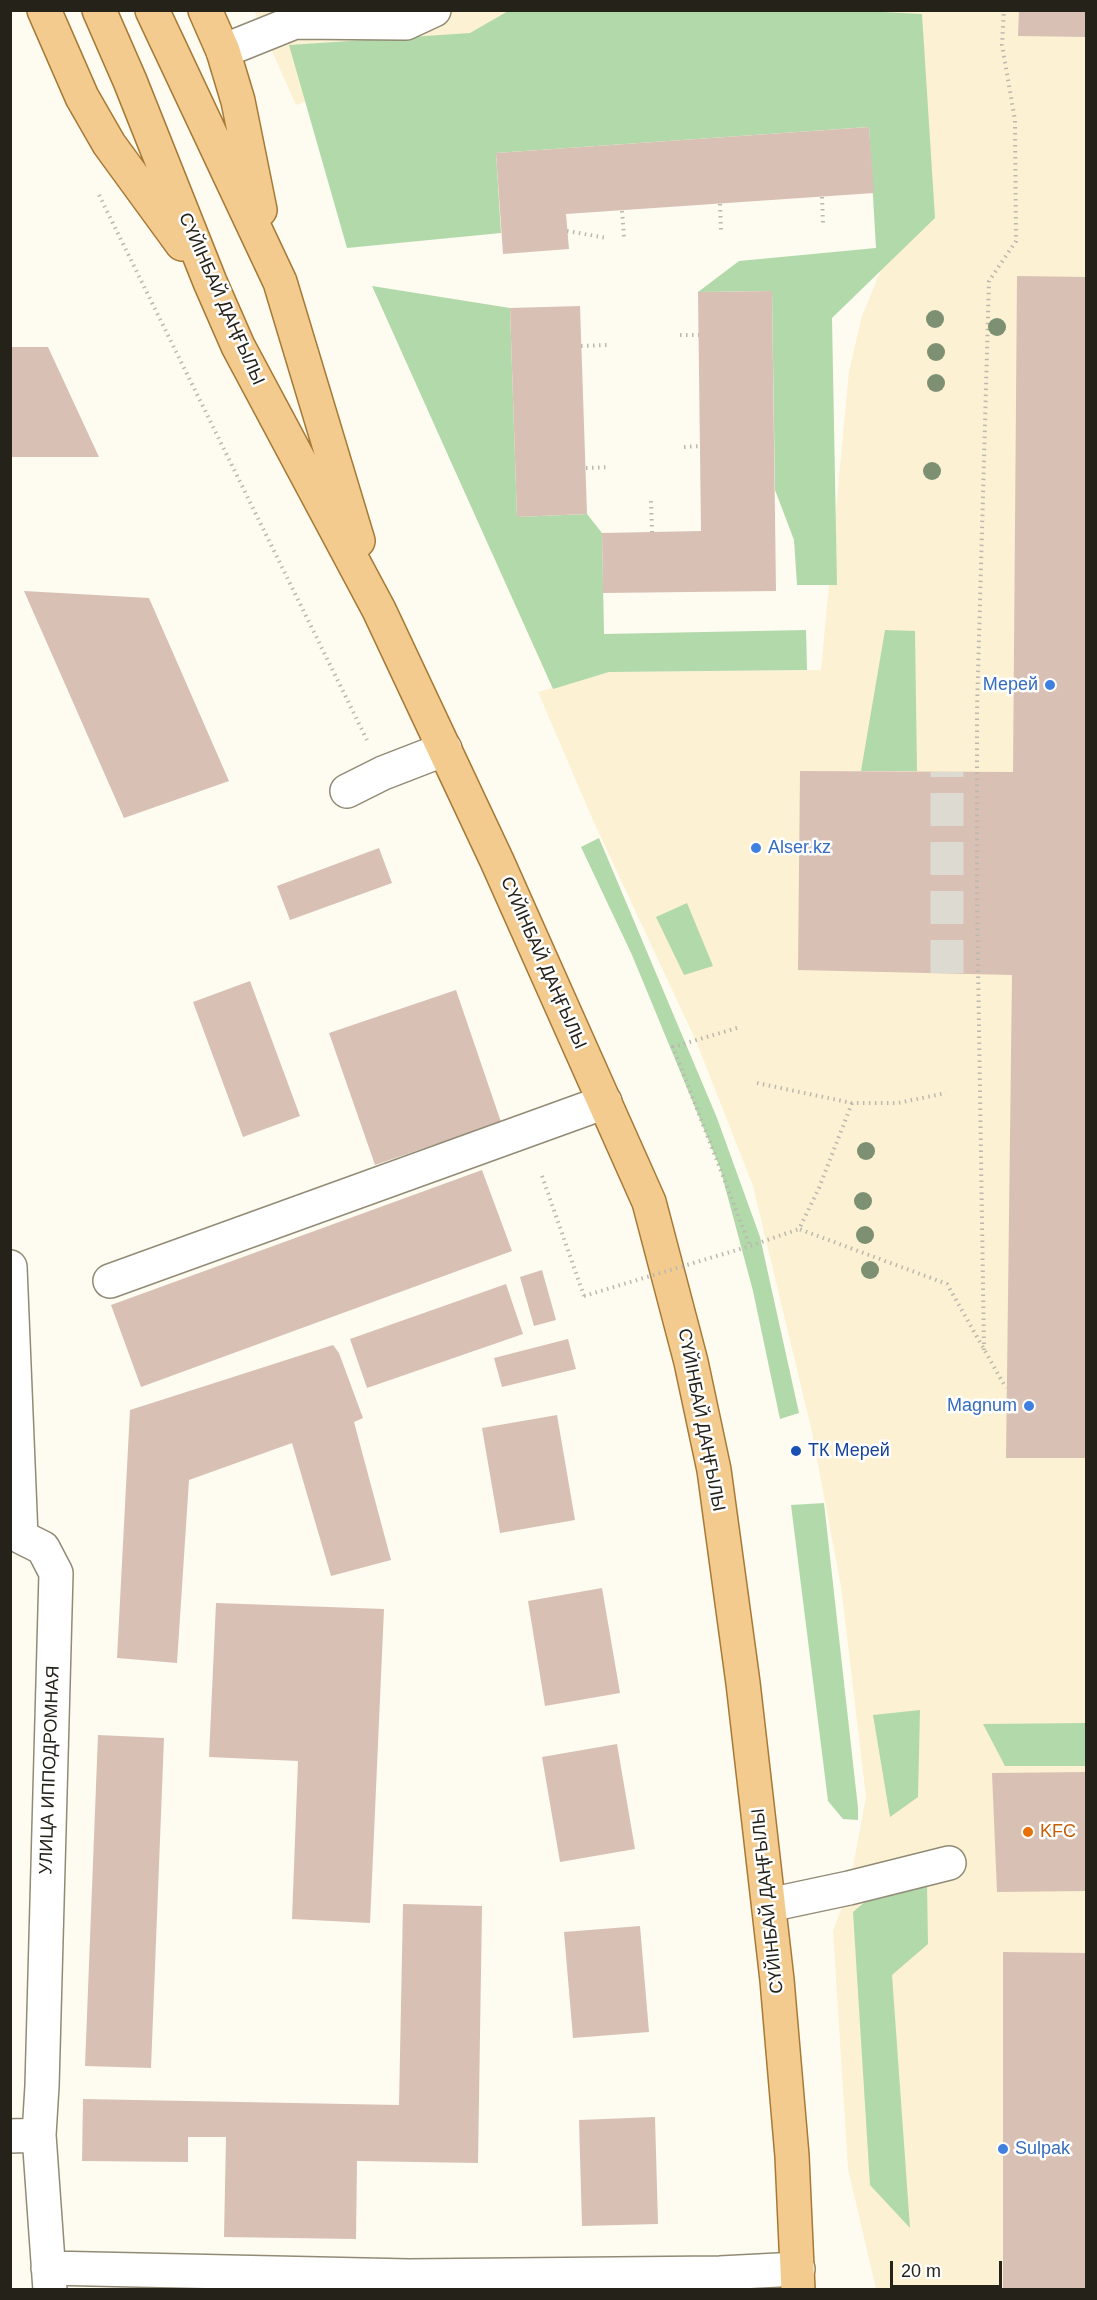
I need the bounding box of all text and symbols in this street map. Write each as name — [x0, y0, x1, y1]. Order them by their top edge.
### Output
street label: СҮЙІНБАЙ ДАҢҒЫЛЫ — [173, 210, 269, 388]
place label: Мерей — [983, 674, 1038, 696]
marker: Мерей — [1043, 678, 1057, 692]
place label: Alser.kz — [768, 837, 831, 859]
marker: Alser.kz — [749, 841, 763, 855]
street label: СҮЙІНБАЙ ДАҢҒЫЛЫ — [495, 874, 591, 1052]
street label: СҮЙІНБАЙ ДАҢҒЫЛЫ — [673, 1327, 729, 1513]
place label: Magnum — [947, 1395, 1017, 1417]
marker: Magnum — [1022, 1399, 1036, 1413]
place label: ТК Мерей — [808, 1440, 890, 1462]
marker: ТК Мерей — [789, 1444, 803, 1458]
street label: УЛИЦА ИППОДРОМНАЯ — [36, 1665, 64, 1875]
street label: СҮЙІНБАЙ ДАҢҒЫЛЫ — [748, 1807, 788, 1995]
place label: KFC — [1040, 1821, 1076, 1843]
marker: KFC — [1021, 1825, 1035, 1839]
place label: Sulpak — [1015, 2138, 1070, 2160]
marker: Sulpak — [996, 2142, 1010, 2156]
scale bar — [893, 2249, 1006, 2287]
text: 20 m — [901, 2261, 941, 2281]

